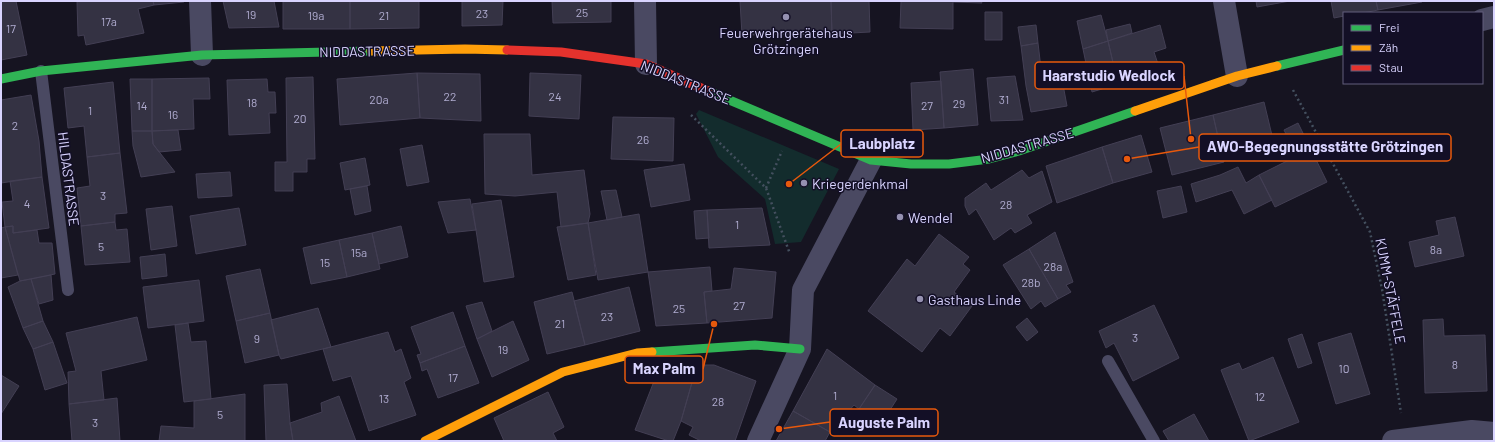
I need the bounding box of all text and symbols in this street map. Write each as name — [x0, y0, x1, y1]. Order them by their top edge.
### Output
house number: 25 — [576, 5, 588, 19]
house number: 23 — [476, 6, 488, 20]
house number: 19 — [246, 7, 256, 21]
house number: 19a — [308, 8, 324, 22]
house number: 21 — [379, 8, 389, 22]
marker: Feuerwehrgerätehaus Grötzingen — [781, 12, 791, 22]
legend — [1343, 12, 1483, 84]
house number: 17a — [101, 14, 117, 28]
text: Frei — [1379, 20, 1399, 34]
house number: 17 — [6, 21, 16, 35]
place label: Feuerwehrgerätehaus Grötzingen — [719, 24, 853, 57]
text: Zäh — [1379, 40, 1398, 54]
street label: NIDDASTRASSE — [319, 42, 415, 60]
street label: NIDDASTRASSE — [638, 56, 734, 108]
text: Stau — [1379, 60, 1403, 74]
callout: Haarstudio Wedlock — [1035, 62, 1184, 89]
text: Haarstudio Wedlock — [1043, 66, 1175, 84]
house number: 22 — [444, 89, 456, 103]
house number: 24 — [548, 89, 562, 103]
house number: 20a — [369, 92, 389, 106]
house number: 31 — [999, 92, 1009, 106]
house number: 18 — [247, 95, 257, 109]
house number: 29 — [953, 96, 965, 110]
house number: 14 — [137, 98, 147, 112]
house number: 27 — [921, 98, 933, 112]
house number: 1 — [88, 103, 92, 117]
house number: 16 — [168, 107, 178, 121]
house number: 20 — [293, 111, 307, 125]
house number: 2 — [12, 118, 18, 132]
street label: NIDDASTRASSE — [979, 124, 1075, 166]
callout: Laubplatz — [841, 130, 923, 157]
street label: HILDASTRASSE — [55, 131, 83, 227]
house number: 26 — [637, 132, 649, 146]
text: Laubplatz — [849, 134, 915, 152]
callout: AWO-Begegnungsstätte Grötzingen — [1199, 134, 1451, 161]
text: AWO-Begegnungsstätte Grötzingen — [1207, 137, 1443, 155]
place label: Kriegerdenkmal — [812, 175, 908, 192]
marker: Kriegerdenkmal — [799, 178, 809, 188]
house number: 3 — [100, 188, 106, 202]
house number: 4 — [24, 196, 30, 210]
house number: 28 — [1000, 197, 1012, 211]
place label: Wendel — [908, 209, 953, 226]
marker: Wendel — [895, 212, 905, 222]
house number: 1 — [735, 217, 739, 231]
street label: KUMM-STÄFFELE — [1372, 237, 1410, 345]
house number: 5 — [98, 239, 104, 253]
house number: 8a — [1430, 242, 1442, 256]
house number: 15a — [351, 245, 367, 259]
house number: 15 — [320, 255, 330, 269]
house number: 28a — [1044, 259, 1062, 273]
house number: 28b — [1021, 275, 1041, 289]
place label: Gasthaus Linde — [928, 291, 1021, 308]
marker: Gasthaus Linde — [915, 294, 925, 304]
house number: 27 — [733, 298, 745, 312]
house number: 25 — [673, 301, 685, 315]
house number: 23 — [601, 309, 613, 323]
house number: 21 — [555, 316, 565, 330]
house number: 3 — [1132, 330, 1138, 344]
house number: 9 — [254, 331, 260, 345]
house number: 19 — [498, 342, 508, 356]
callout: Max Palm — [625, 356, 703, 383]
house number: 8 — [1452, 357, 1458, 371]
text: Max Palm — [633, 359, 695, 377]
house number: 10 — [1339, 361, 1349, 375]
house number: 17 — [448, 370, 458, 384]
house number: 1 — [833, 388, 837, 402]
house number: 12 — [1255, 389, 1265, 403]
house number: 13 — [379, 391, 389, 405]
house number: 28 — [712, 394, 724, 408]
house number: 5 — [217, 407, 223, 421]
callout: Auguste Palm — [830, 409, 938, 436]
text: Auguste Palm — [838, 413, 930, 431]
house number: 3 — [92, 415, 98, 429]

